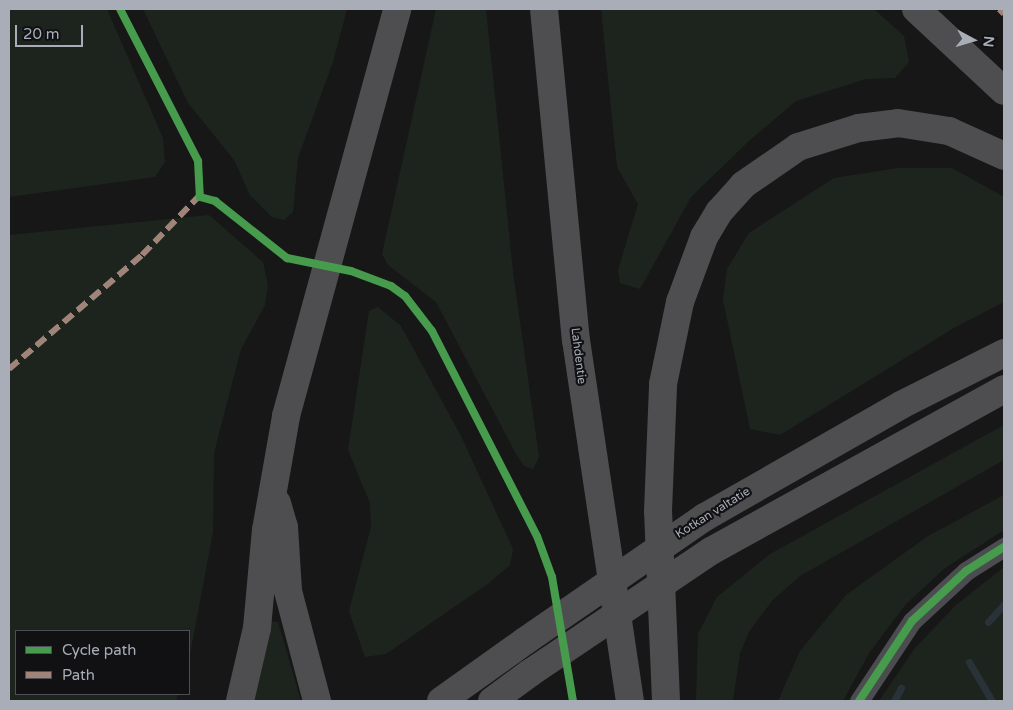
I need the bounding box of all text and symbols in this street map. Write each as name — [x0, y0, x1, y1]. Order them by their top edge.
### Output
scale bar — [18, 15, 85, 47]
north arrow — [948, 15, 998, 65]
text: 20 m — [23, 25, 60, 43]
text: N — [979, 35, 997, 48]
street label: Lahdentie — [567, 327, 589, 385]
street label: Kotkan valtatie — [673, 484, 753, 542]
legend — [15, 630, 190, 695]
text: Cycle path — [62, 641, 136, 659]
text: Path — [62, 666, 95, 684]

